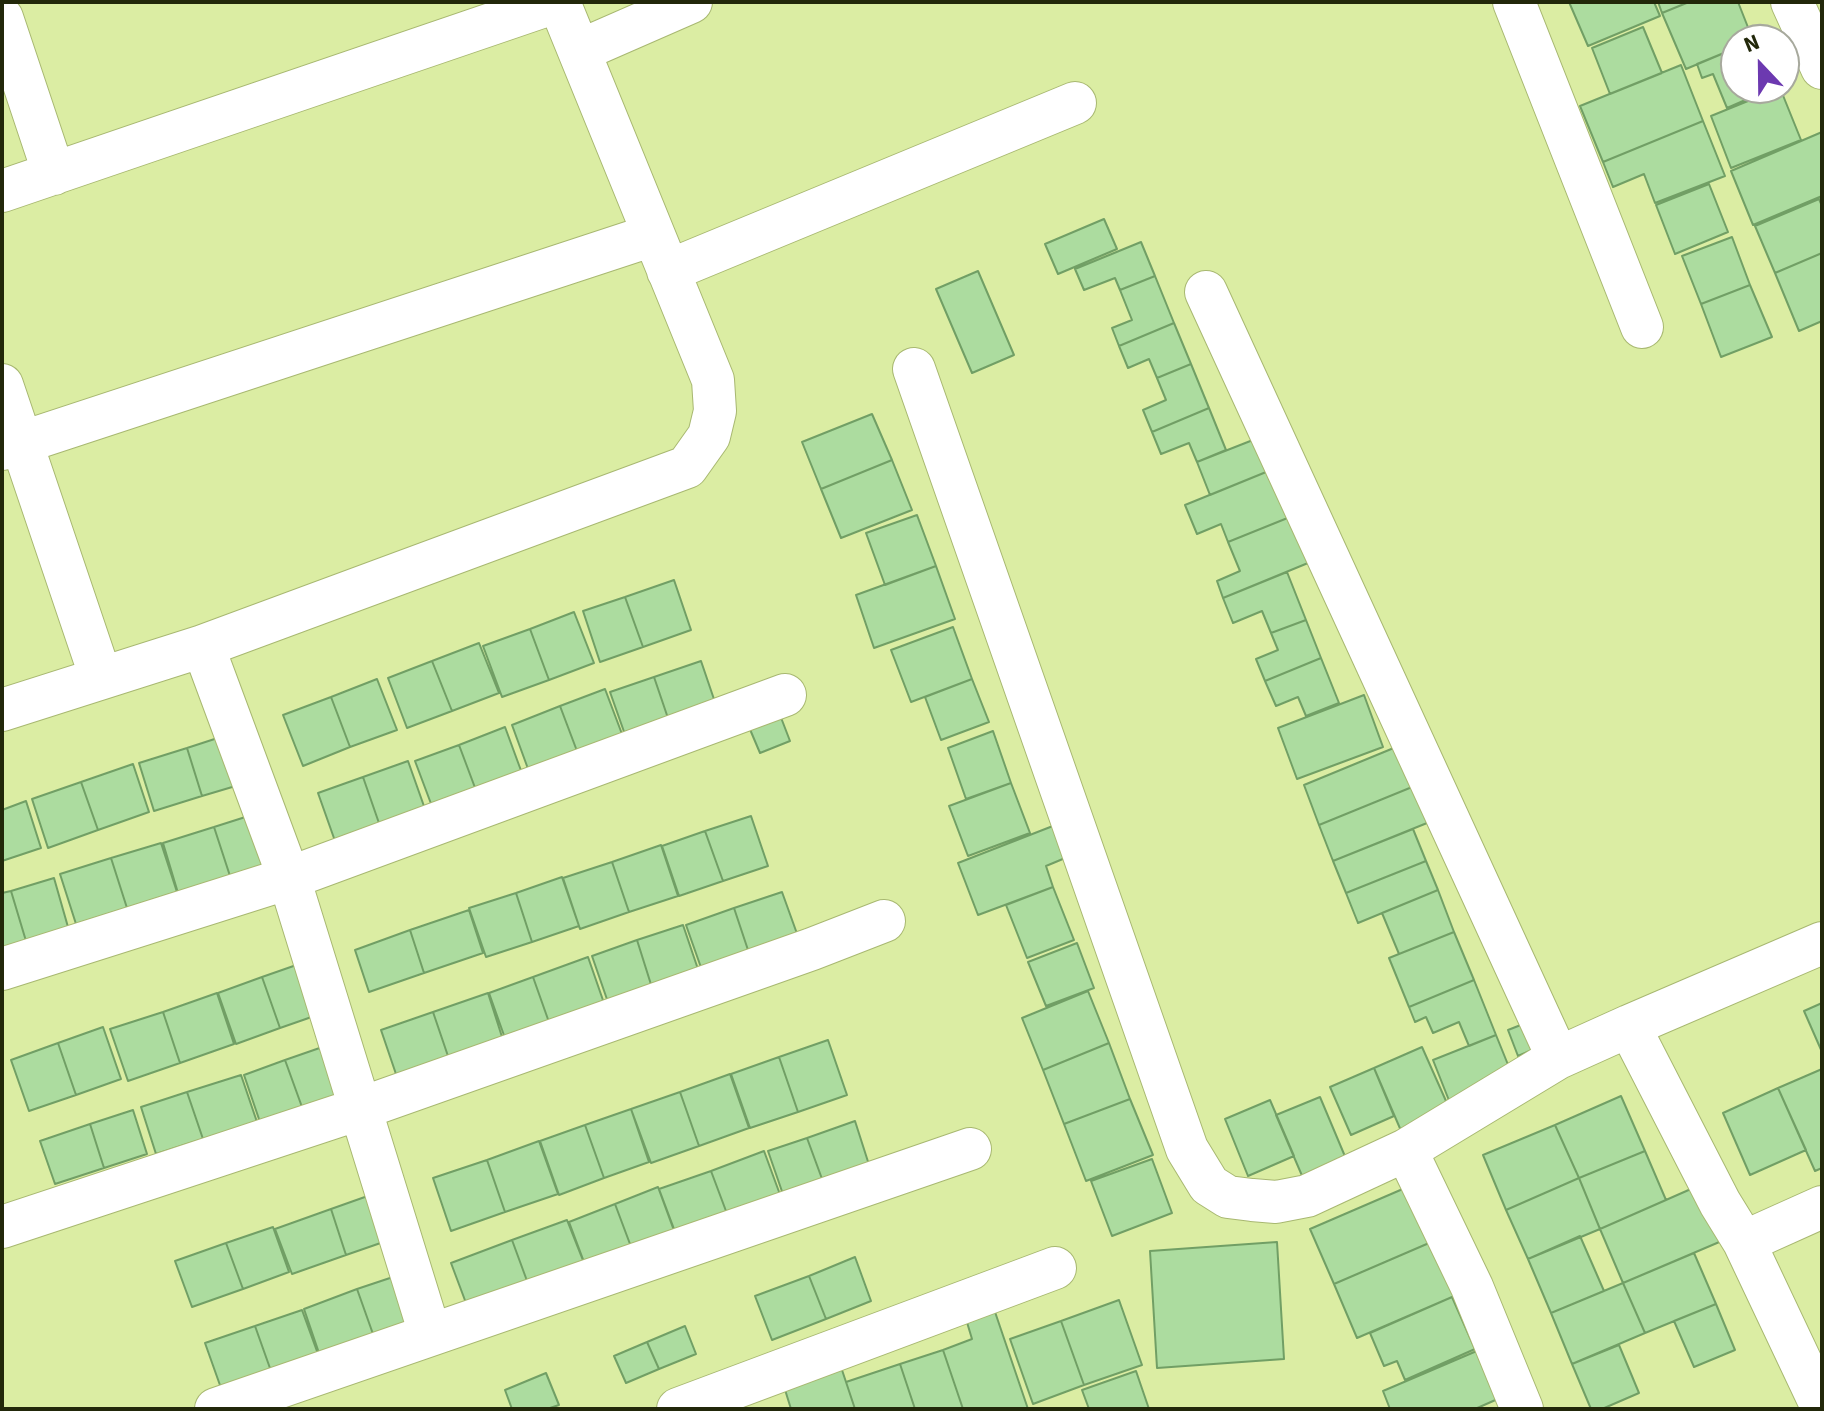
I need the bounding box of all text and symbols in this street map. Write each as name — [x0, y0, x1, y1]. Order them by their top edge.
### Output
north arrow — [1720, 24, 1800, 104]
text: N — [1739, 26, 1765, 61]

